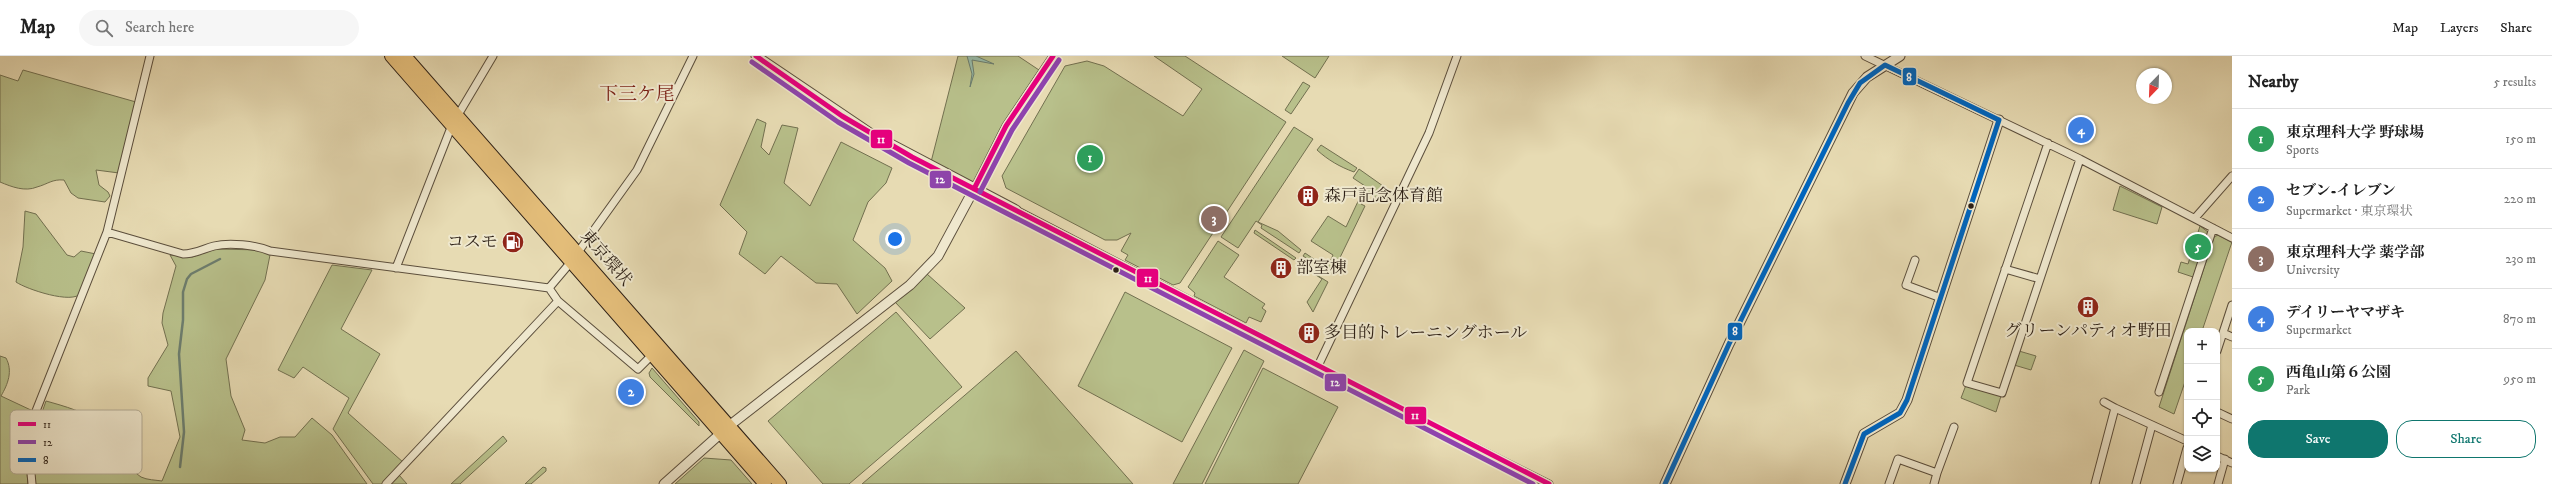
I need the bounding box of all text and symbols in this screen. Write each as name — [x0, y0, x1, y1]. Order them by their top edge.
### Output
search box — [79, 10, 359, 46]
text: Map — [20, 16, 55, 39]
icon: search — [93, 17, 115, 39]
text: Search here — [125, 18, 194, 37]
text: Map — [2392, 19, 2418, 37]
text: Layers — [2440, 19, 2478, 37]
text: Share — [2500, 19, 2532, 37]
line badge: 8 — [1902, 67, 1917, 86]
north arrow — [2136, 68, 2172, 104]
text: 8 — [1906, 71, 1912, 85]
text: Nearby — [2248, 71, 2298, 93]
text: 5 results — [2494, 74, 2536, 90]
district label: 下三ケ尾 — [599, 83, 675, 106]
pin: 4 — [2068, 115, 2094, 145]
text: 東京理科大学 野球場 — [2286, 123, 2424, 142]
line badge: 11 — [870, 129, 893, 149]
text: 1 — [2259, 131, 2263, 147]
text: 150 m — [2505, 131, 2536, 147]
text: 11 — [877, 133, 885, 147]
text: Sports — [2286, 142, 2319, 158]
pin: 1 — [1077, 143, 1103, 173]
line badge: 12 — [929, 170, 952, 189]
text: 12 — [935, 173, 945, 187]
text: セブン-イレブン — [2286, 181, 2396, 200]
building icon: 森戸記念体育館 — [1295, 183, 1321, 209]
place label: 森戸記念体育館 — [1324, 185, 1443, 207]
text: 2 — [2258, 191, 2264, 207]
text: 220 m — [2504, 191, 2536, 207]
unlabelled marker — [1966, 201, 1976, 211]
text: Supermarket · 東京環状 — [2286, 203, 2412, 219]
pin: 3 — [1201, 204, 1227, 234]
street label: 東京環状 — [575, 225, 637, 291]
fuel station icon: コスモ — [500, 229, 526, 255]
your location — [885, 229, 905, 249]
place label: コスモ — [447, 231, 498, 253]
pin: 5 — [2185, 232, 2211, 262]
text: 東京理科大学 薬学部 — [2286, 243, 2424, 262]
text: 3 — [2259, 251, 2263, 267]
text: 230 m — [2505, 251, 2536, 267]
building icon: 部室棟 — [1268, 255, 1294, 281]
place label: 部室棟 — [1296, 257, 1347, 279]
text: University — [2286, 262, 2340, 278]
unlabelled marker — [1111, 265, 1121, 275]
line badge: 11 — [1136, 268, 1159, 288]
text: 11 — [1144, 272, 1152, 286]
building icon: グリーンパティオ野田 — [2075, 294, 2101, 320]
text: デイリーヤマザキ — [2286, 303, 2405, 322]
text: 4 — [2257, 311, 2265, 327]
text: 870 m — [2503, 311, 2536, 327]
building icon: 多目的トレーニングホール — [1296, 320, 1322, 346]
place label: グリーンパティオ野田 — [2004, 320, 2172, 342]
place label: 多目的トレーニングホール — [1324, 322, 1527, 344]
line badge: 8 — [1727, 322, 1743, 341]
text: Supermarket — [2286, 322, 2352, 338]
text: 8 — [1732, 325, 1738, 339]
map controls — [2184, 328, 2220, 472]
button: + — [2184, 328, 2220, 364]
text: 西亀山第６公園 — [2286, 363, 2391, 382]
button: − — [2184, 364, 2220, 400]
text: 5 — [2258, 371, 2264, 387]
text: 950 m — [2504, 371, 2536, 387]
line badge: 12 — [1324, 373, 1347, 392]
text: 12 — [1330, 376, 1340, 390]
pin: 2 — [618, 377, 644, 407]
text: Park — [2286, 382, 2310, 398]
button: locate — [2184, 400, 2220, 436]
line badge: 11 — [1404, 406, 1427, 425]
text: 11 — [1411, 409, 1419, 423]
legend — [10, 410, 142, 474]
text: 11 — [43, 418, 51, 432]
button: Save — [2248, 420, 2388, 458]
button: Share — [2396, 420, 2536, 458]
text: 12 — [43, 436, 53, 450]
button: layers — [2184, 436, 2220, 472]
text: 8 — [43, 454, 49, 468]

